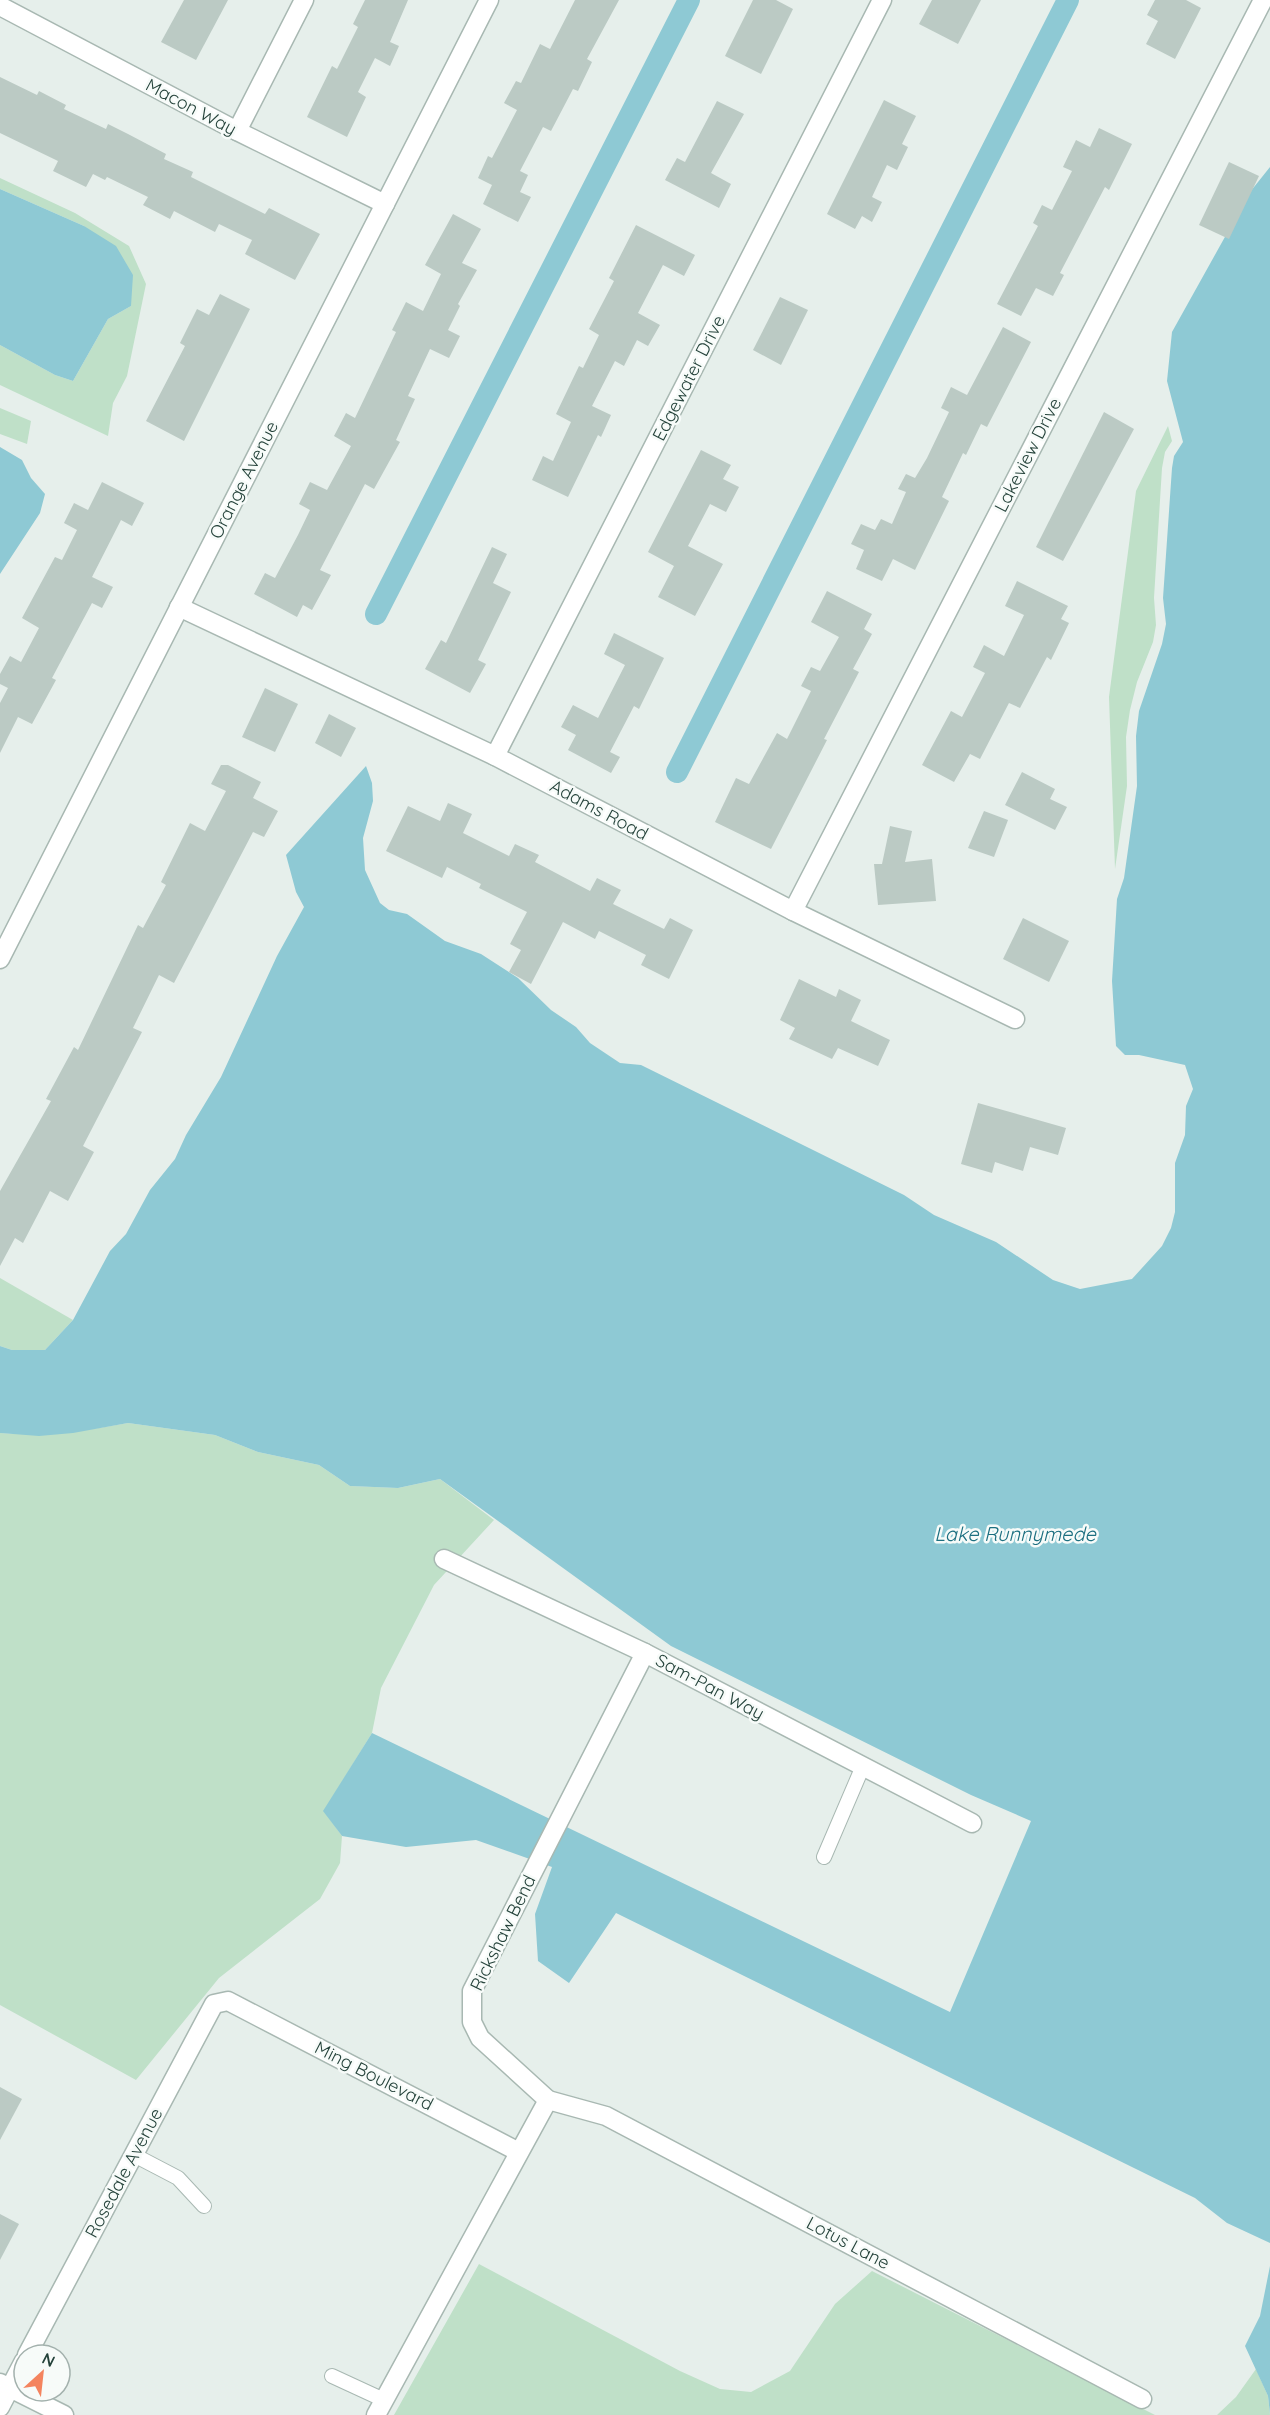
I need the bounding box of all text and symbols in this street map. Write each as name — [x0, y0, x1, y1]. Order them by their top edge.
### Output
street label: Macon Way — [142, 73, 241, 140]
street label: Edgewater Drive — [647, 311, 730, 444]
street label: Lakeview Drive — [989, 394, 1066, 516]
street label: Orange Avenue — [204, 417, 283, 543]
street label: Adams Road — [546, 774, 652, 845]
water label: Lake Runnymede — [934, 1521, 1097, 1546]
street label: Sam-Pan Way — [652, 1648, 768, 1725]
street label: Rickshaw Bend — [465, 1871, 540, 1994]
street label: Ming Boulevard — [311, 2036, 437, 2115]
street label: Rosedale Avenue — [80, 2104, 167, 2242]
street label: Lotus Lane — [803, 2211, 894, 2274]
north arrow — [12, 2343, 72, 2403]
text: N — [39, 2348, 59, 2371]

